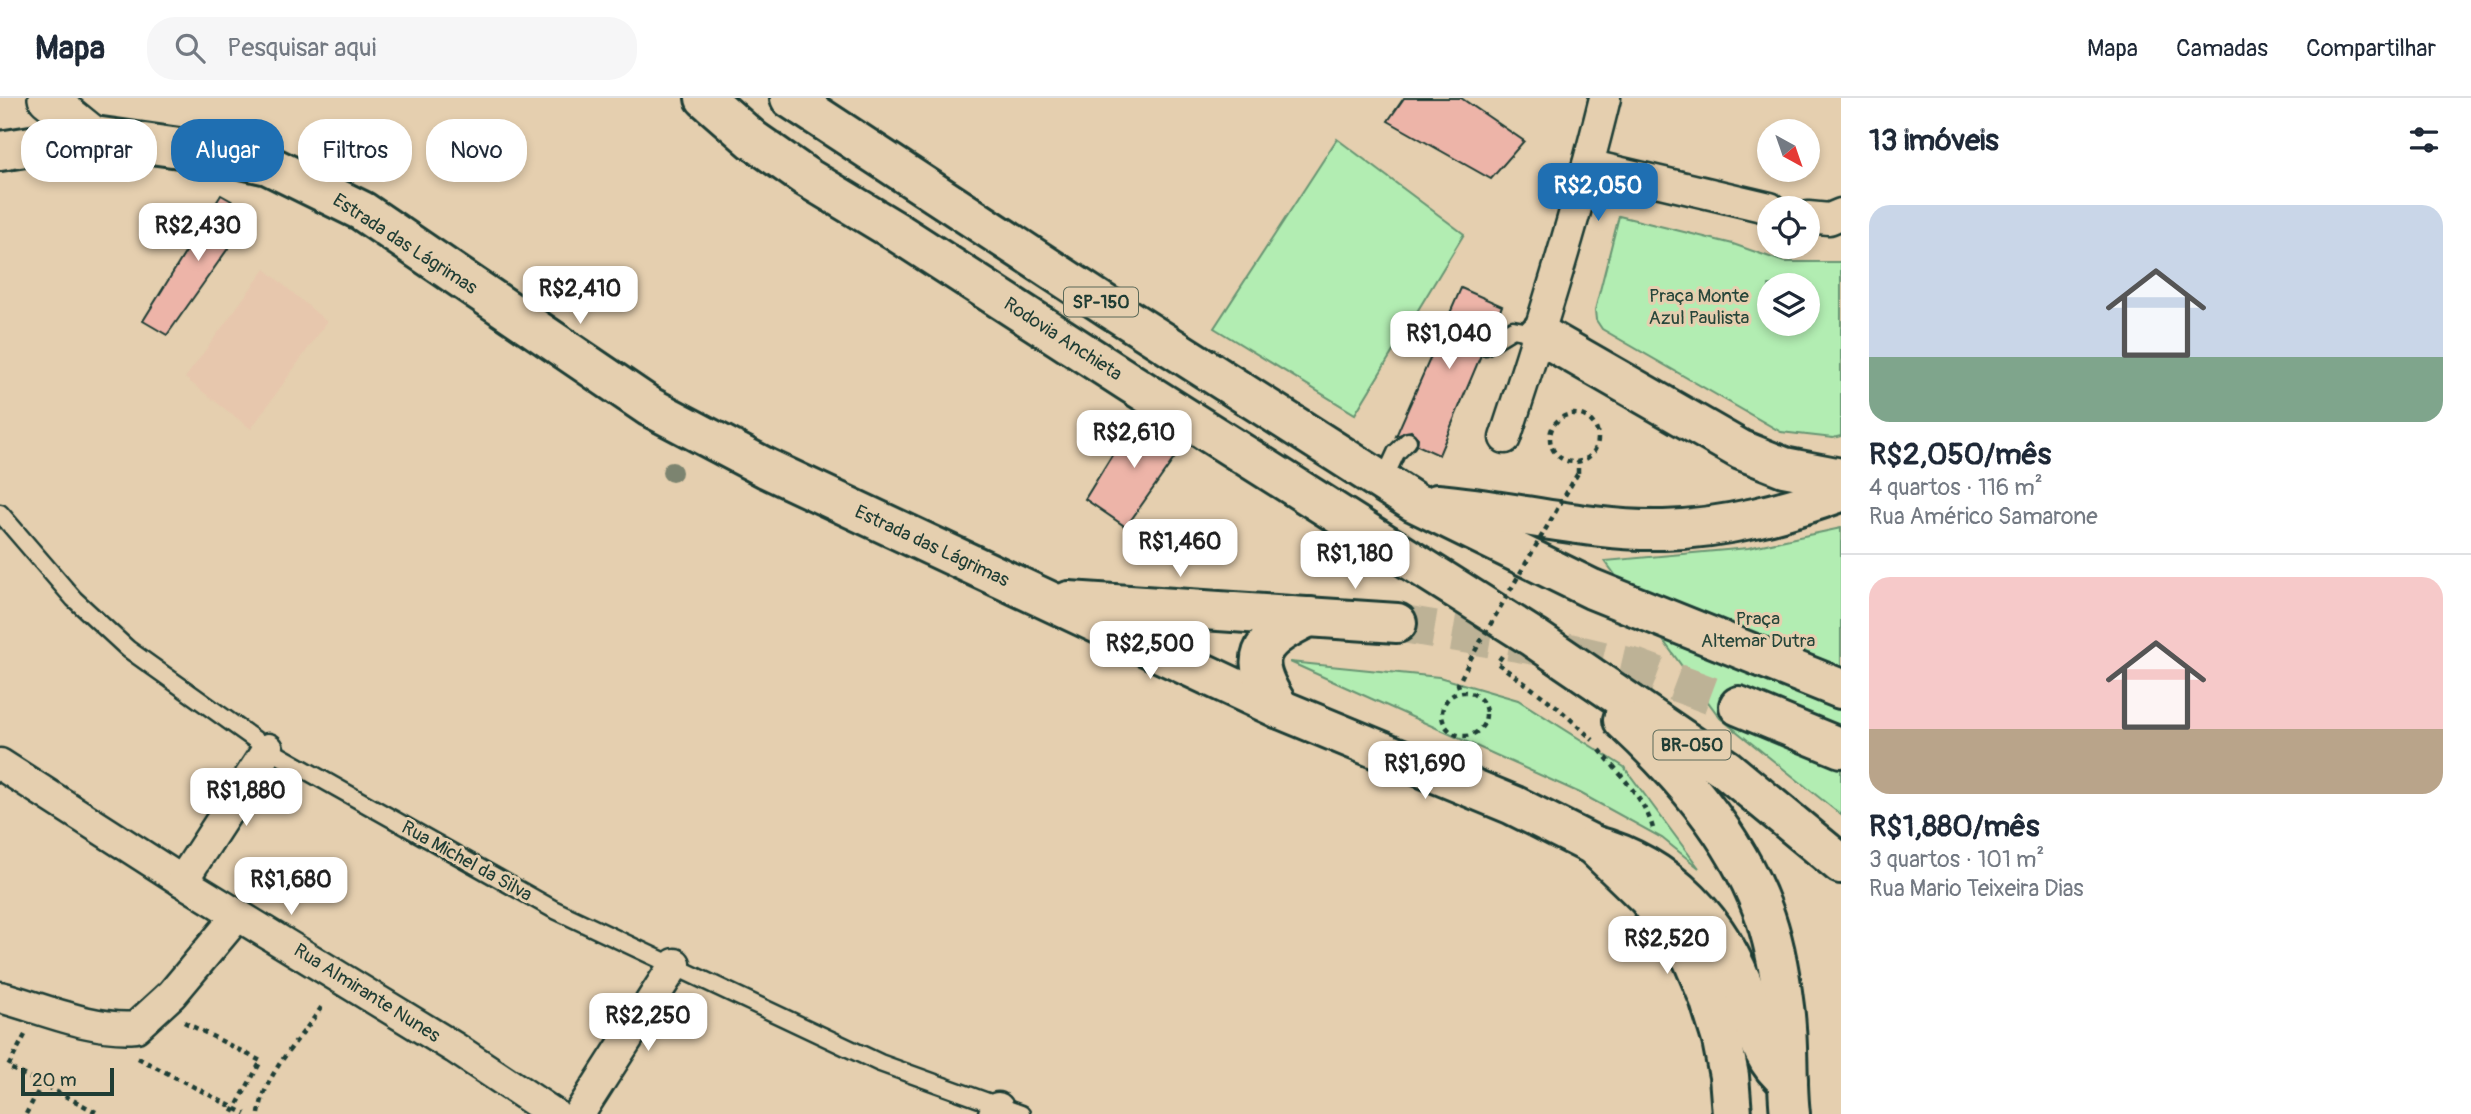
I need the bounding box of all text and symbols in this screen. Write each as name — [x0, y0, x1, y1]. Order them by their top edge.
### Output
search box — [147, 17, 637, 80]
text: Mapa — [35, 28, 105, 69]
icon: search — [171, 29, 209, 67]
text: Pesquisar aqui — [227, 32, 376, 64]
text: Mapa — [2087, 34, 2138, 63]
text: Camadas — [2176, 34, 2268, 63]
text: Compartilhar — [2306, 34, 2436, 63]
chip: Comprar — [21, 119, 157, 182]
chip: Alugar — [171, 119, 284, 182]
chip: Filtros — [298, 119, 412, 182]
chip: Novo — [426, 119, 527, 182]
north arrow — [1757, 119, 1820, 182]
map controls — [1757, 119, 1820, 336]
icon: filters — [2405, 121, 2443, 159]
text: 13 imóveis — [1869, 122, 1999, 159]
pin: R$2,050 — [1533, 164, 1663, 223]
text: R$2,050 — [1554, 171, 1642, 200]
street label: Estrada das Lágrimas — [328, 188, 482, 300]
button: locate — [1757, 196, 1820, 259]
pin: R$2,430 — [133, 204, 263, 263]
text: R$2,430 — [155, 211, 241, 240]
icon: home — [2093, 250, 2219, 376]
pin: R$2,410 — [515, 266, 645, 326]
button: layers — [1757, 273, 1820, 336]
text: R$2,410 — [539, 274, 621, 303]
park label: Praça Monte Azul Paulista — [1649, 284, 1750, 330]
road number: SP-150 — [1064, 288, 1138, 316]
street label: Rodovia Anchieta — [999, 292, 1127, 386]
pin: R$1,040 — [1384, 312, 1514, 371]
text: R$1,040 — [1406, 319, 1492, 348]
pin: R$2,610 — [1069, 410, 1199, 470]
text: R$2,610 — [1093, 418, 1175, 447]
text: R$2,050/mês — [1869, 436, 2051, 473]
text: 4 quartos · 116 m² — [1869, 473, 2043, 502]
street label: Estrada das Lágrimas — [851, 500, 1014, 593]
text: Rua Américo Samarone — [1869, 502, 2097, 531]
pin: R$1,460 — [1115, 519, 1245, 579]
text: R$1,460 — [1138, 527, 1222, 556]
pin: R$1,180 — [1290, 532, 1420, 591]
text: R$1,180 — [1317, 539, 1393, 568]
park label: Praça Altemar Dutra — [1701, 607, 1816, 653]
pin: R$2,500 — [1085, 622, 1215, 681]
icon: home — [2093, 622, 2219, 748]
text: R$2,500 — [1106, 629, 1194, 658]
road number: BR-050 — [1654, 730, 1730, 760]
pin: R$1,690 — [1360, 742, 1490, 801]
text: R$1,690 — [1384, 749, 1466, 778]
pin: R$1,880 — [181, 768, 311, 828]
text: R$1,880 — [206, 776, 286, 805]
text: R$1,880/mês — [1869, 808, 2040, 845]
street label: Rua Michel da Silva — [397, 815, 537, 907]
text: 3 quartos · 101 m² — [1869, 845, 2044, 874]
pin: R$1,680 — [226, 858, 356, 917]
text: R$1,680 — [250, 865, 332, 894]
text: Rua Mario Teixeira Dias — [1869, 874, 2084, 903]
pin: R$2,520 — [1602, 916, 1732, 976]
text: R$2,520 — [1624, 924, 1710, 953]
street label: Rua Almirante Nunes — [289, 938, 445, 1048]
pin: R$2,250 — [583, 993, 713, 1053]
text: R$2,250 — [605, 1001, 691, 1030]
scale bar — [21, 1065, 114, 1097]
text: 20 m — [32, 1068, 77, 1092]

